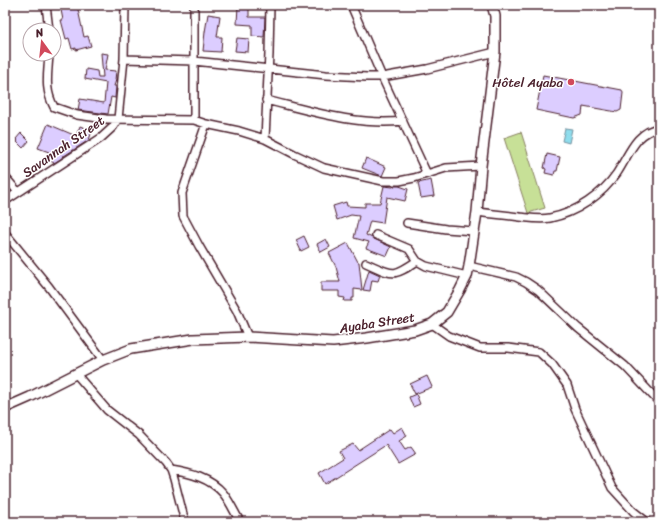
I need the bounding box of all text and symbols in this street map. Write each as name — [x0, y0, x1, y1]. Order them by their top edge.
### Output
north arrow — [22, 22, 62, 62]
text: N — [32, 23, 46, 43]
place label: Hôtel Ayaba — [492, 71, 563, 94]
marker: Hôtel Ayaba — [566, 77, 576, 87]
street label: Savannah Street — [17, 109, 110, 183]
street label: Ayaba Street — [337, 305, 417, 340]

